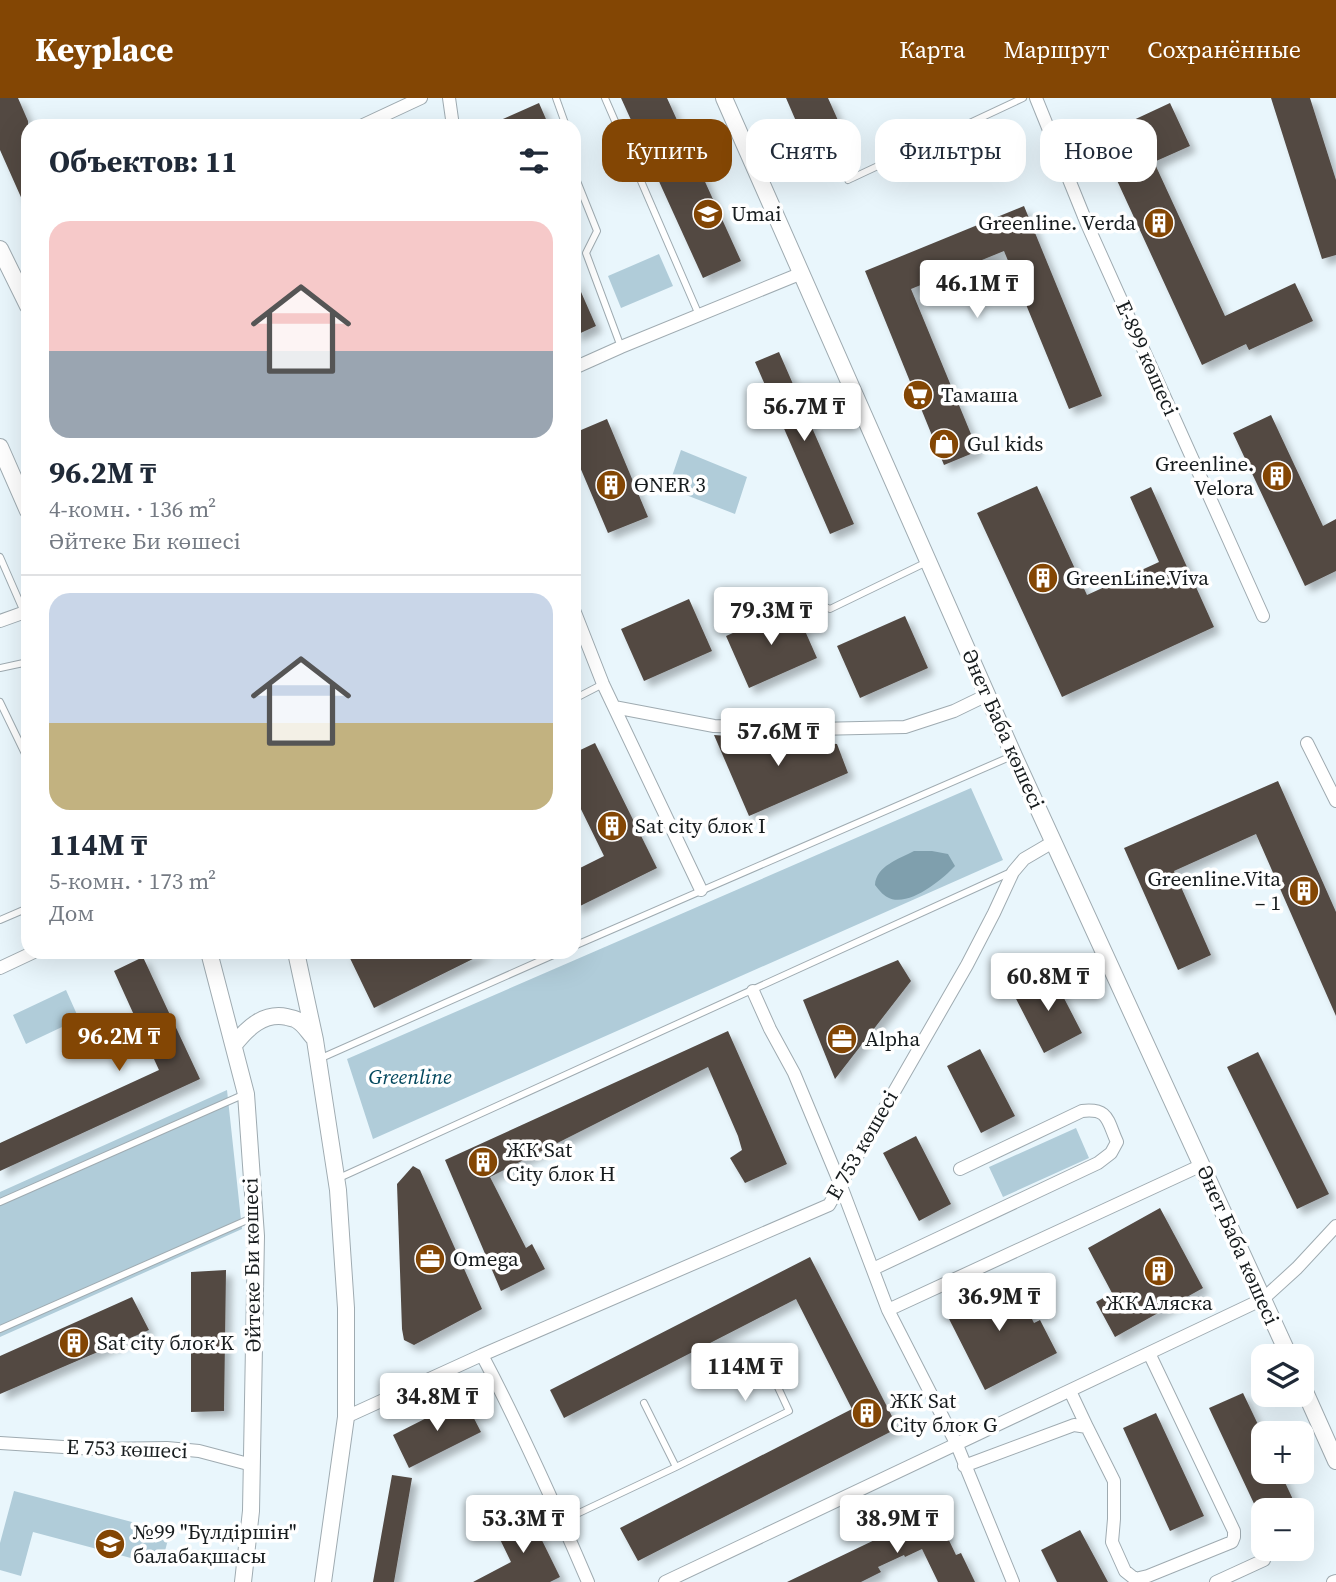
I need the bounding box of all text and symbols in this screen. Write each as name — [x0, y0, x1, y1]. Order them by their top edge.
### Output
text: Keyplace — [35, 27, 173, 72]
text: Карта — [899, 33, 965, 66]
text: Маршрут — [1003, 33, 1109, 66]
text: Сохранённые — [1147, 33, 1301, 66]
chip: Купить — [602, 119, 732, 182]
chip: Снять — [746, 119, 861, 182]
chip: Фильтры — [875, 119, 1026, 182]
chip: Новое — [1040, 119, 1157, 182]
text: Объектов: 11 — [49, 141, 237, 182]
icon: filters — [515, 142, 553, 180]
school or university icon: Umai — [691, 197, 725, 231]
place label: Umai — [731, 199, 782, 228]
building icon: Greenline. Verda — [1142, 206, 1176, 240]
place label: Greenline. Verda — [978, 208, 1136, 237]
pin: 46.1M ₸ — [912, 260, 1042, 320]
icon: home — [238, 266, 364, 392]
text: 46.1M ₸ — [936, 267, 1018, 299]
street label: Е-899 көшесі — [1109, 296, 1186, 420]
supermarket icon: Тамаша — [901, 378, 935, 412]
place label: Тамаша — [941, 380, 1019, 409]
pin: 56.7M ₸ — [739, 384, 869, 443]
text: 56.7M ₸ — [763, 390, 845, 422]
shop icon: Gul kids — [927, 427, 961, 461]
place label: Gul kids — [967, 429, 1043, 458]
place label: Greenline. Velora — [1155, 449, 1254, 502]
text: 96.2M ₸ — [49, 452, 156, 493]
building icon: Greenline. Velora — [1260, 459, 1294, 493]
building icon: ӨNER 3 — [594, 468, 628, 502]
place label: ӨNER 3 — [634, 470, 706, 499]
text: 4-комн. · 136 m² — [49, 493, 216, 525]
text: Әйтеке Би көшесі — [49, 525, 241, 557]
building icon: GreenLine.Viva — [1026, 561, 1060, 595]
place label: GreenLine.Viva — [1066, 563, 1209, 592]
pin: 79.3M ₸ — [706, 588, 836, 647]
text: 79.3M ₸ — [730, 594, 812, 626]
icon: home — [238, 638, 364, 764]
street label: Әнет Баба көшесі — [955, 644, 1052, 813]
pin: 57.6M ₸ — [713, 708, 843, 768]
text: 57.6M ₸ — [737, 715, 819, 747]
building icon: Sat city блок I — [595, 809, 629, 843]
place label: Sat city блок I — [635, 811, 766, 840]
text: 114M ₸ — [49, 824, 147, 865]
place label: Greenline.Vita – 1 — [1147, 864, 1281, 917]
text: 5-комн. · 173 m² — [49, 865, 216, 897]
building icon: Greenline.Vita – 1 — [1287, 874, 1321, 908]
text: Дом — [49, 897, 94, 929]
pin: 60.8M ₸ — [983, 954, 1113, 1013]
text: 60.8M ₸ — [1007, 960, 1089, 992]
pin: 96.2M ₸ — [54, 1014, 184, 1073]
text: 96.2M ₸ — [78, 1020, 160, 1052]
office icon: Alpha — [825, 1022, 859, 1056]
place label: Alpha — [865, 1024, 920, 1053]
park label: Greenline — [368, 1062, 452, 1091]
street label: Е 753 көшесі — [819, 1085, 905, 1205]
place label: ЖК Sat City блок H — [506, 1135, 615, 1188]
building icon: ЖК Sat City блок H — [466, 1145, 500, 1179]
street label: Әнет Баба көшесі — [1190, 1160, 1287, 1329]
street label: Әйтеке Би көшесі — [235, 1177, 268, 1353]
office icon: Omega — [413, 1242, 447, 1276]
place label: Omega — [453, 1244, 519, 1273]
building icon: ЖК Аляска — [1142, 1254, 1176, 1288]
pin: 36.9M ₸ — [934, 1274, 1064, 1333]
text: 36.9M ₸ — [958, 1280, 1040, 1312]
place label: ЖК Аляска — [1105, 1288, 1213, 1317]
building icon: Sat city блок K — [57, 1326, 91, 1360]
place label: Sat city блок K — [97, 1328, 234, 1357]
pin: 114M ₸ — [688, 1344, 802, 1403]
map controls — [1251, 1344, 1314, 1561]
button: layers — [1251, 1344, 1314, 1407]
text: 114M ₸ — [707, 1350, 783, 1382]
pin: 34.8M ₸ — [372, 1374, 502, 1433]
text: 34.8M ₸ — [396, 1380, 478, 1412]
place label: ЖК Sat City блок G — [890, 1386, 997, 1439]
building icon: ЖК Sat City блок G — [850, 1396, 884, 1430]
button: + — [1251, 1421, 1314, 1484]
street label: Е 753 көшесі — [66, 1432, 188, 1465]
pin: 53.3M ₸ — [458, 1496, 588, 1555]
pin: 38.9M ₸ — [832, 1496, 962, 1555]
button: − — [1251, 1498, 1314, 1561]
text: 53.3M ₸ — [482, 1502, 564, 1534]
text: 38.9M ₸ — [856, 1502, 938, 1534]
place label: №99 "Бүлдіршін" балабақшасы — [132, 1517, 297, 1570]
school or university icon: №99 "Бүлдіршін" балабақшасы — [93, 1527, 127, 1561]

